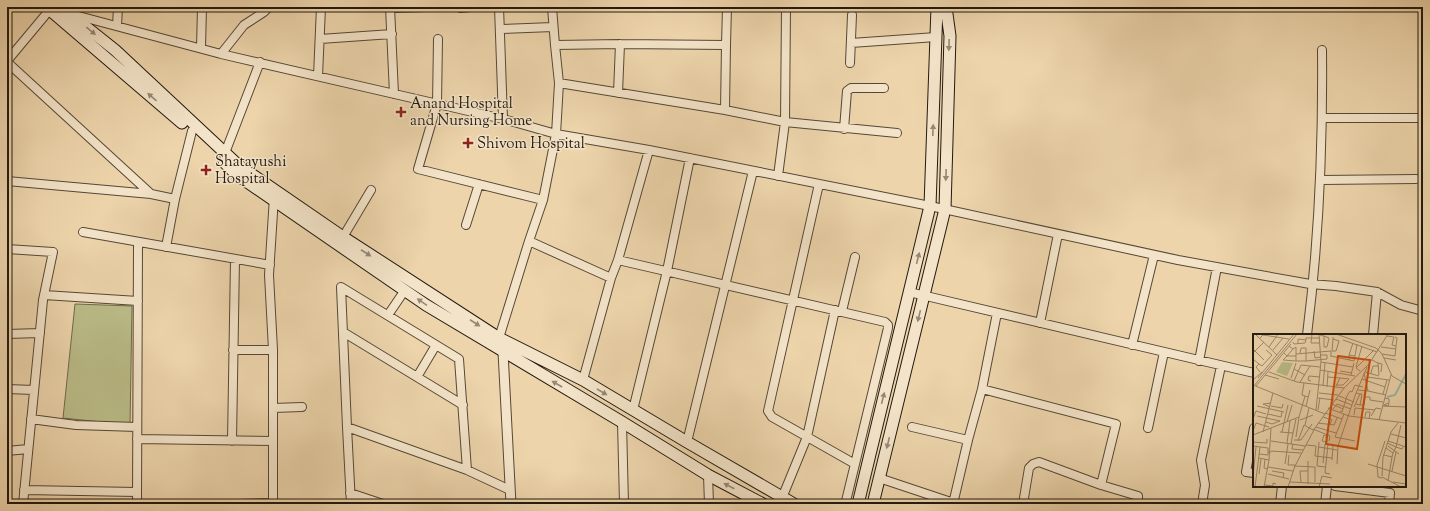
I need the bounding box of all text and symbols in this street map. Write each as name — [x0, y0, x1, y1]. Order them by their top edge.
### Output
one-way arrow — [86, 27, 97, 36]
one-way arrow — [946, 39, 953, 51]
one-way arrow — [146, 92, 157, 101]
place label: Anand Hospital and Nursing Home — [410, 94, 532, 132]
marker: Anand Hospital and Nursing Home — [395, 106, 407, 118]
one-way arrow — [930, 123, 936, 136]
place label: Shivom Hospital — [477, 134, 585, 155]
marker: Shivom Hospital — [462, 137, 474, 149]
place label: Shatayushi Hospital — [215, 152, 286, 190]
marker: Shatayushi Hospital — [200, 164, 212, 176]
one-way arrow — [942, 169, 949, 181]
one-way arrow — [361, 249, 372, 256]
one-way arrow — [915, 252, 921, 264]
one-way arrow — [417, 298, 427, 306]
one-way arrow — [915, 310, 921, 322]
one-way arrow — [470, 320, 481, 327]
inset map — [1253, 334, 1406, 487]
one-way arrow — [551, 380, 563, 387]
one-way arrow — [596, 388, 608, 395]
one-way arrow — [881, 392, 887, 404]
one-way arrow — [885, 437, 891, 449]
one-way arrow — [723, 483, 735, 489]

